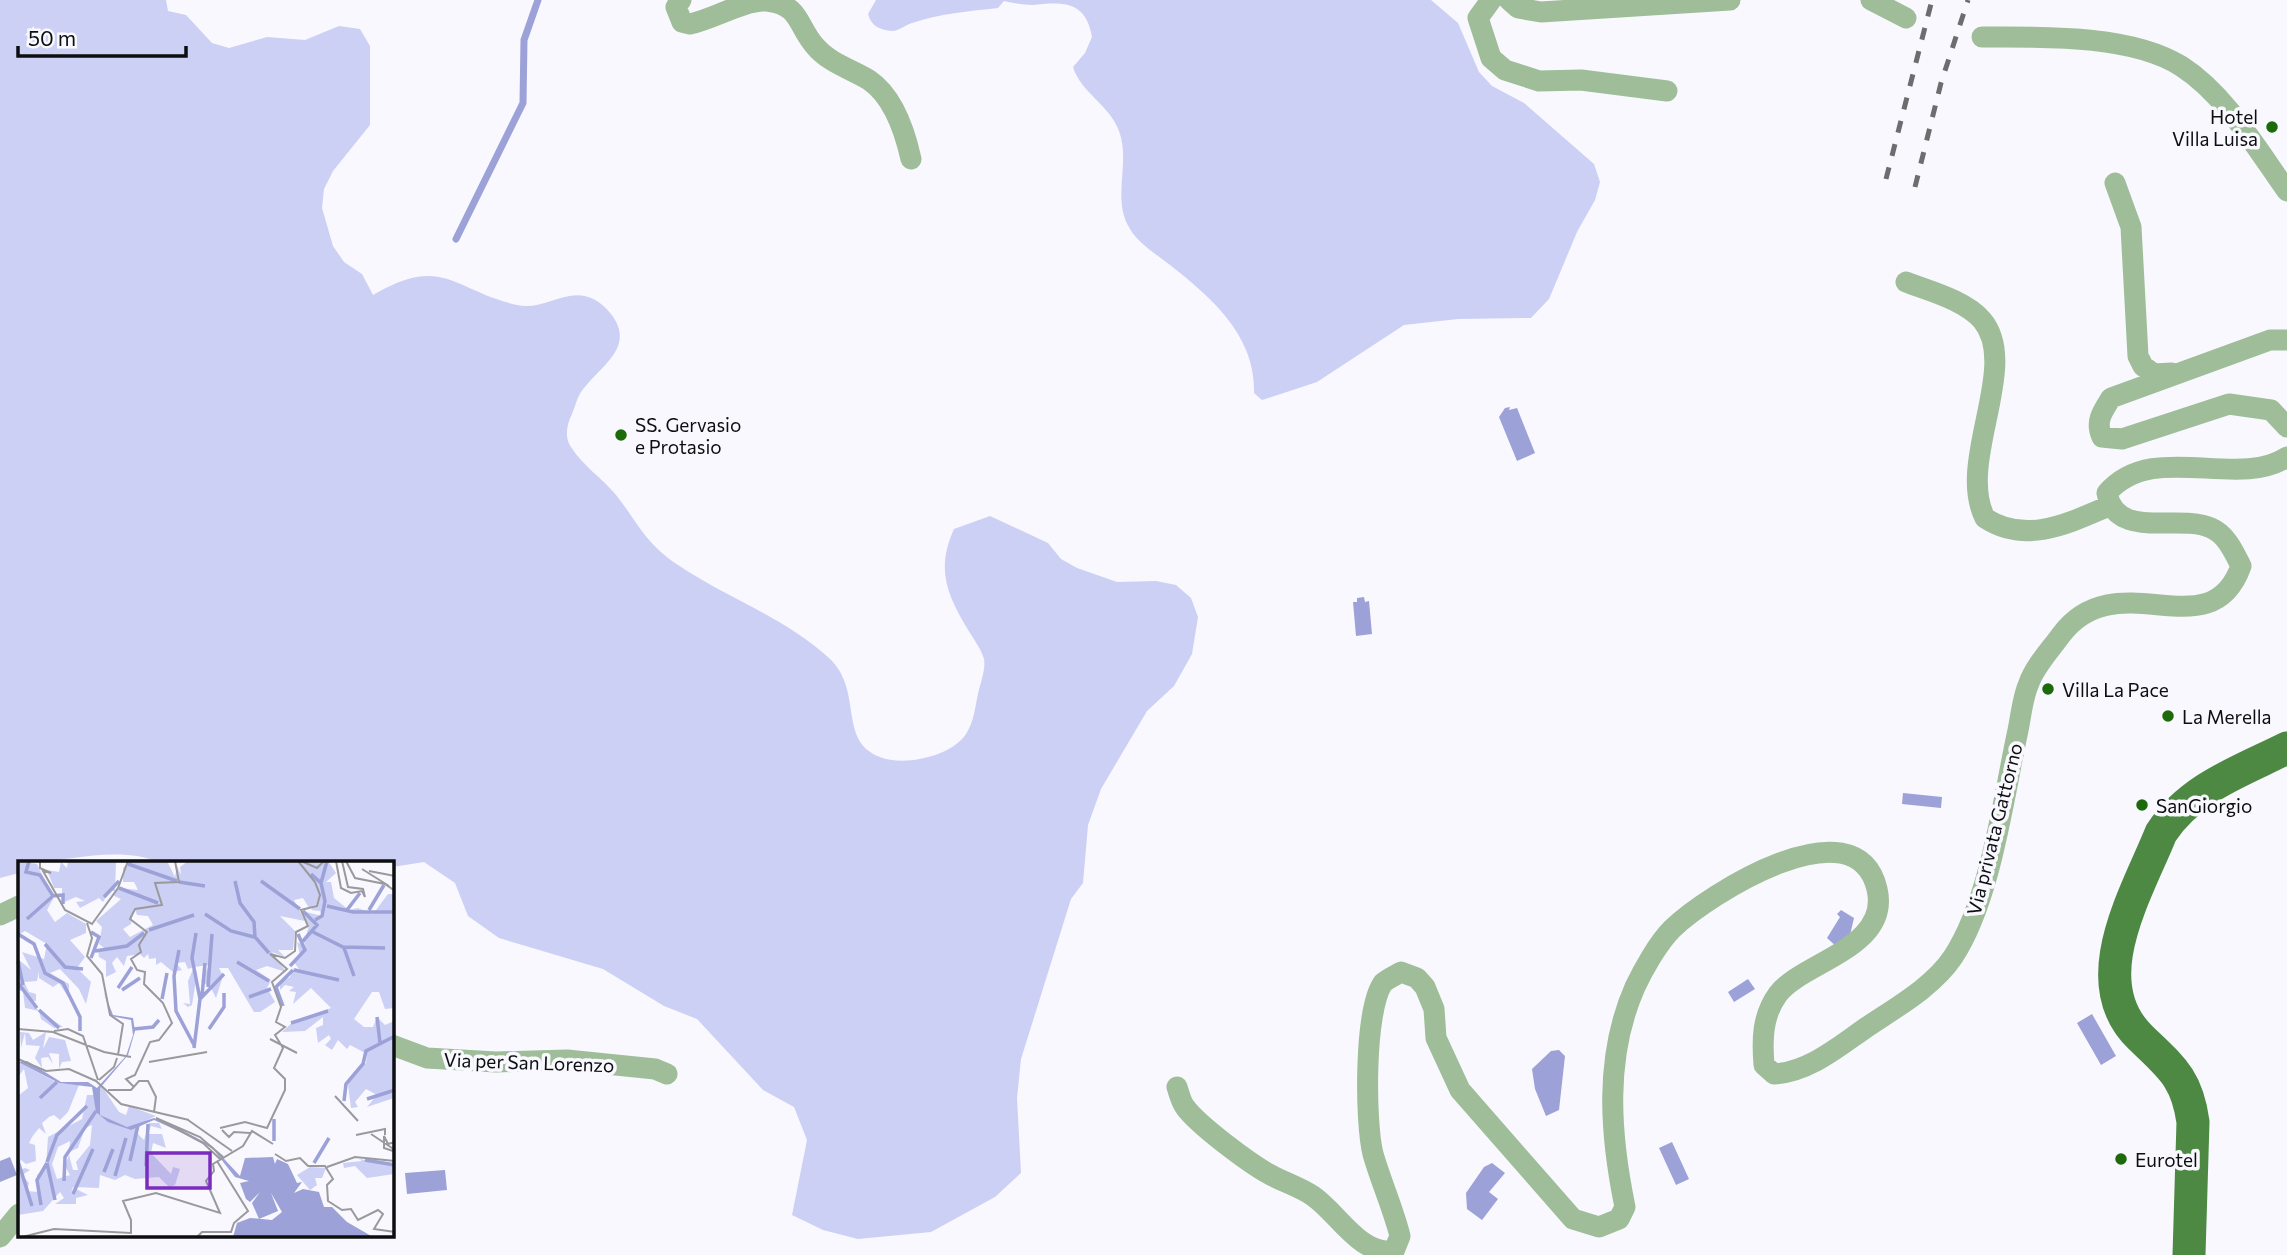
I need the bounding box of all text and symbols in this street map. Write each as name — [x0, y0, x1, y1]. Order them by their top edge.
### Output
scale bar — [18, 14, 186, 58]
text: 50 m — [28, 25, 76, 50]
place label: Hotel Villa Luisa — [2172, 105, 2258, 150]
marker: Hotel Villa Luisa — [2264, 119, 2280, 135]
place label: SS. Gervasio e Protasio — [635, 413, 741, 458]
marker: SS. Gervasio e Protasio — [613, 427, 629, 443]
place label: Villa La Pace — [2062, 678, 2169, 701]
marker: Villa La Pace — [2040, 681, 2056, 697]
place label: La Merella — [2182, 705, 2272, 728]
marker: La Merella — [2160, 708, 2176, 724]
street label: Via privata Gattorno — [1961, 741, 2027, 917]
place label: SanGiorgio — [2156, 794, 2252, 817]
marker: SanGiorgio — [2134, 797, 2150, 813]
inset map — [18, 861, 394, 1238]
street label: Via per San Lorenzo — [443, 1048, 615, 1076]
place label: Eurotel — [2135, 1148, 2198, 1171]
marker: Eurotel — [2113, 1151, 2129, 1167]

